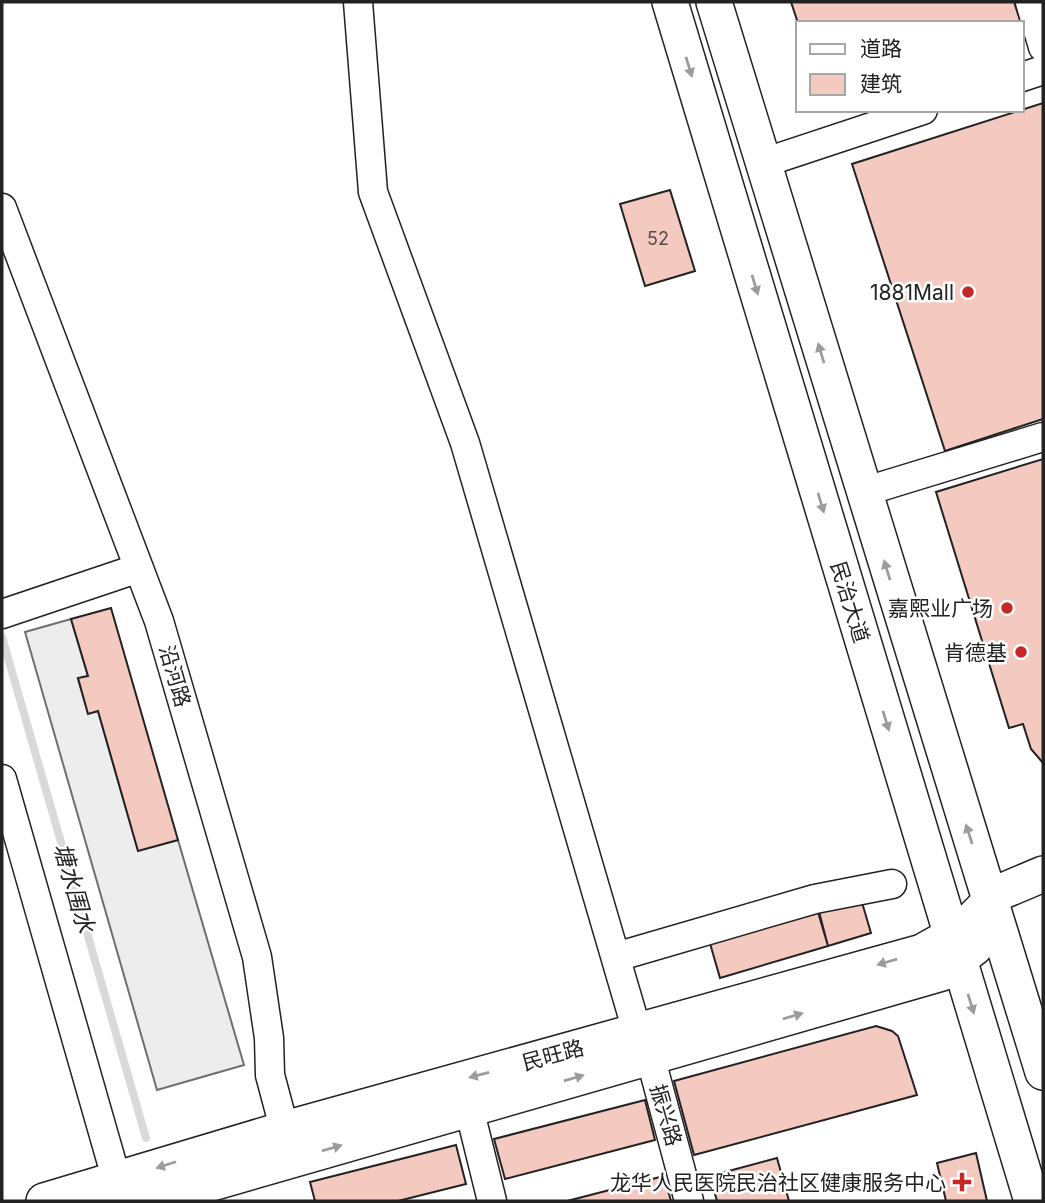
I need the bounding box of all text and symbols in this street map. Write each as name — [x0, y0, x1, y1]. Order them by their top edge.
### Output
legend — [796, 21, 1024, 112]
text: 道路 — [860, 36, 902, 61]
one-way arrow — [685, 57, 695, 78]
text: 建筑 — [860, 71, 902, 96]
house number: 52 — [647, 228, 669, 249]
one-way arrow — [750, 275, 760, 296]
place label: 1881Mall — [870, 280, 954, 305]
marker: 1881Mall — [960, 284, 976, 300]
one-way arrow — [815, 342, 825, 363]
one-way arrow — [816, 493, 826, 514]
street label: 民治大道 — [826, 558, 874, 646]
one-way arrow — [882, 560, 892, 581]
place label: 嘉熙业广场 — [888, 596, 993, 621]
marker: 嘉熙业广场 — [999, 600, 1015, 616]
place label: 肯德基 — [944, 640, 1007, 665]
street label: 沿河路 — [154, 642, 196, 710]
marker: 肯德基 — [1013, 644, 1029, 660]
one-way arrow — [882, 710, 892, 731]
one-way arrow — [964, 824, 974, 845]
water label: 塘水围水 — [48, 840, 100, 937]
one-way arrow — [876, 957, 898, 968]
one-way arrow — [967, 994, 977, 1015]
one-way arrow — [783, 1010, 804, 1020]
street label: 民旺路 — [519, 1035, 587, 1075]
one-way arrow — [468, 1070, 490, 1081]
one-way arrow — [563, 1072, 585, 1083]
street label: 振兴路 — [645, 1081, 687, 1149]
one-way arrow — [321, 1142, 343, 1153]
one-way arrow — [156, 1161, 177, 1171]
place label: 龙华人民医院民治社区健康服务中心 — [610, 1170, 946, 1195]
marker: 龙华人民医院民治社区健康服务中心 — [952, 1172, 972, 1192]

